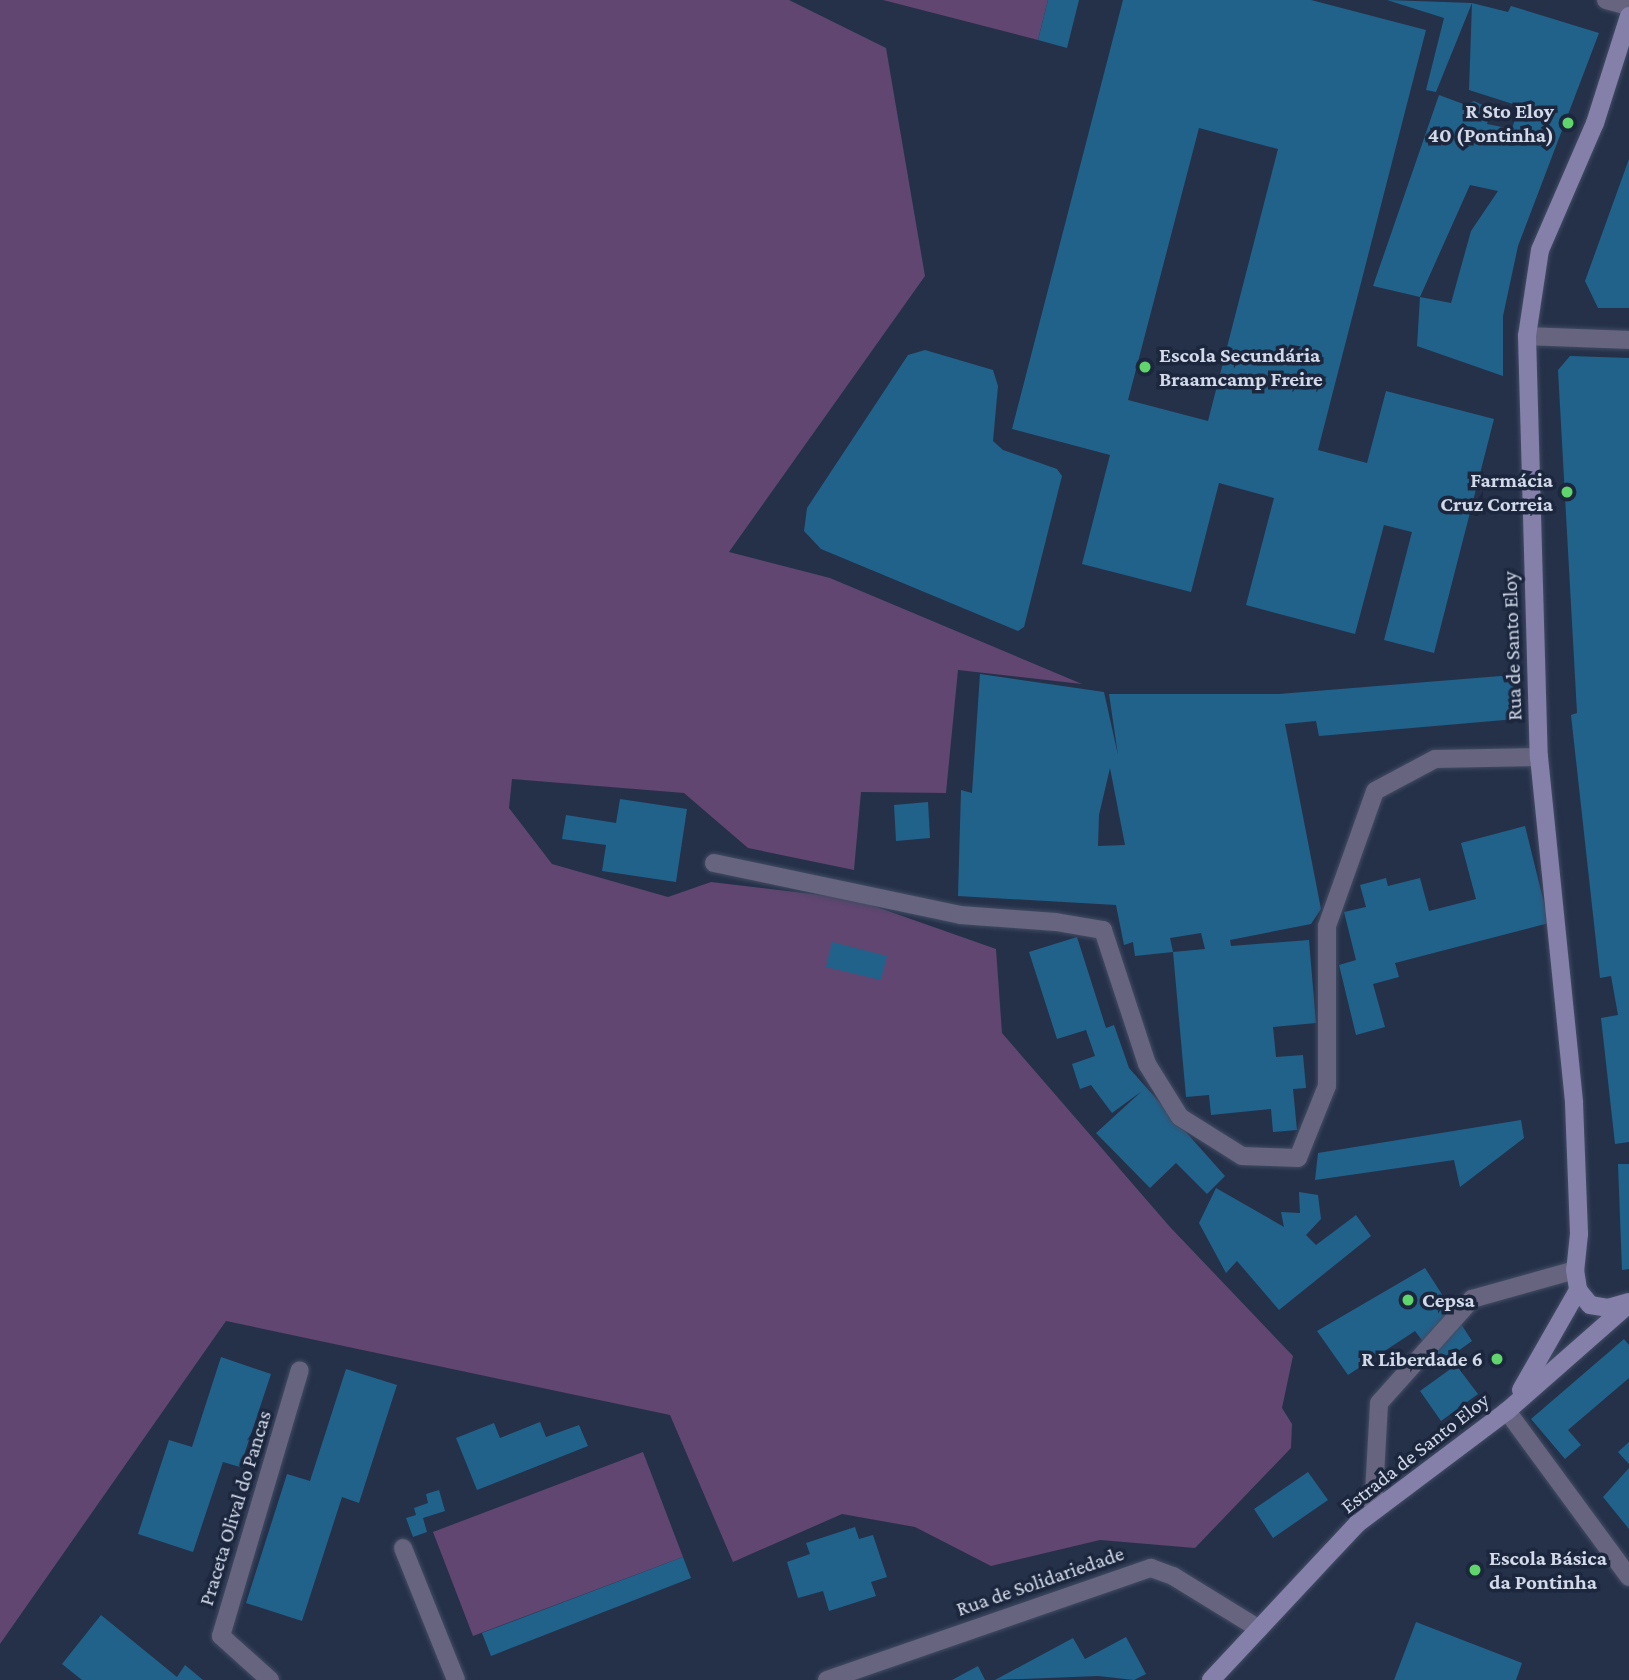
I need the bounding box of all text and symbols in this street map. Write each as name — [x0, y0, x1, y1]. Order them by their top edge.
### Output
place label: R Sto Eloy 40 (Pontinha) — [1428, 98, 1554, 148]
marker: R Sto Eloy 40 (Pontinha) — [1560, 115, 1576, 131]
place label: Escola Secundária Braamcamp Freire — [1159, 342, 1323, 392]
marker: Escola Secundária Braamcamp Freire — [1137, 359, 1153, 375]
place label: Farmácia Cruz Correia — [1440, 467, 1553, 517]
marker: Farmácia Cruz Correia — [1559, 484, 1575, 500]
street label: Rua de Santo Eloy — [1497, 571, 1527, 721]
place label: Cepsa — [1422, 1287, 1475, 1313]
marker: Cepsa — [1400, 1292, 1416, 1308]
place label: R Liberdade 6 — [1361, 1346, 1483, 1372]
marker: R Liberdade 6 — [1489, 1351, 1505, 1367]
street label: Estrada de Santo Eloy — [1336, 1387, 1494, 1519]
street label: Praceta Olival do Pancas — [193, 1407, 277, 1609]
street label: Rua de Solidariedade — [953, 1540, 1127, 1622]
place label: Escola Básica da Pontinha — [1489, 1545, 1607, 1595]
marker: Escola Básica da Pontinha — [1467, 1562, 1483, 1578]

